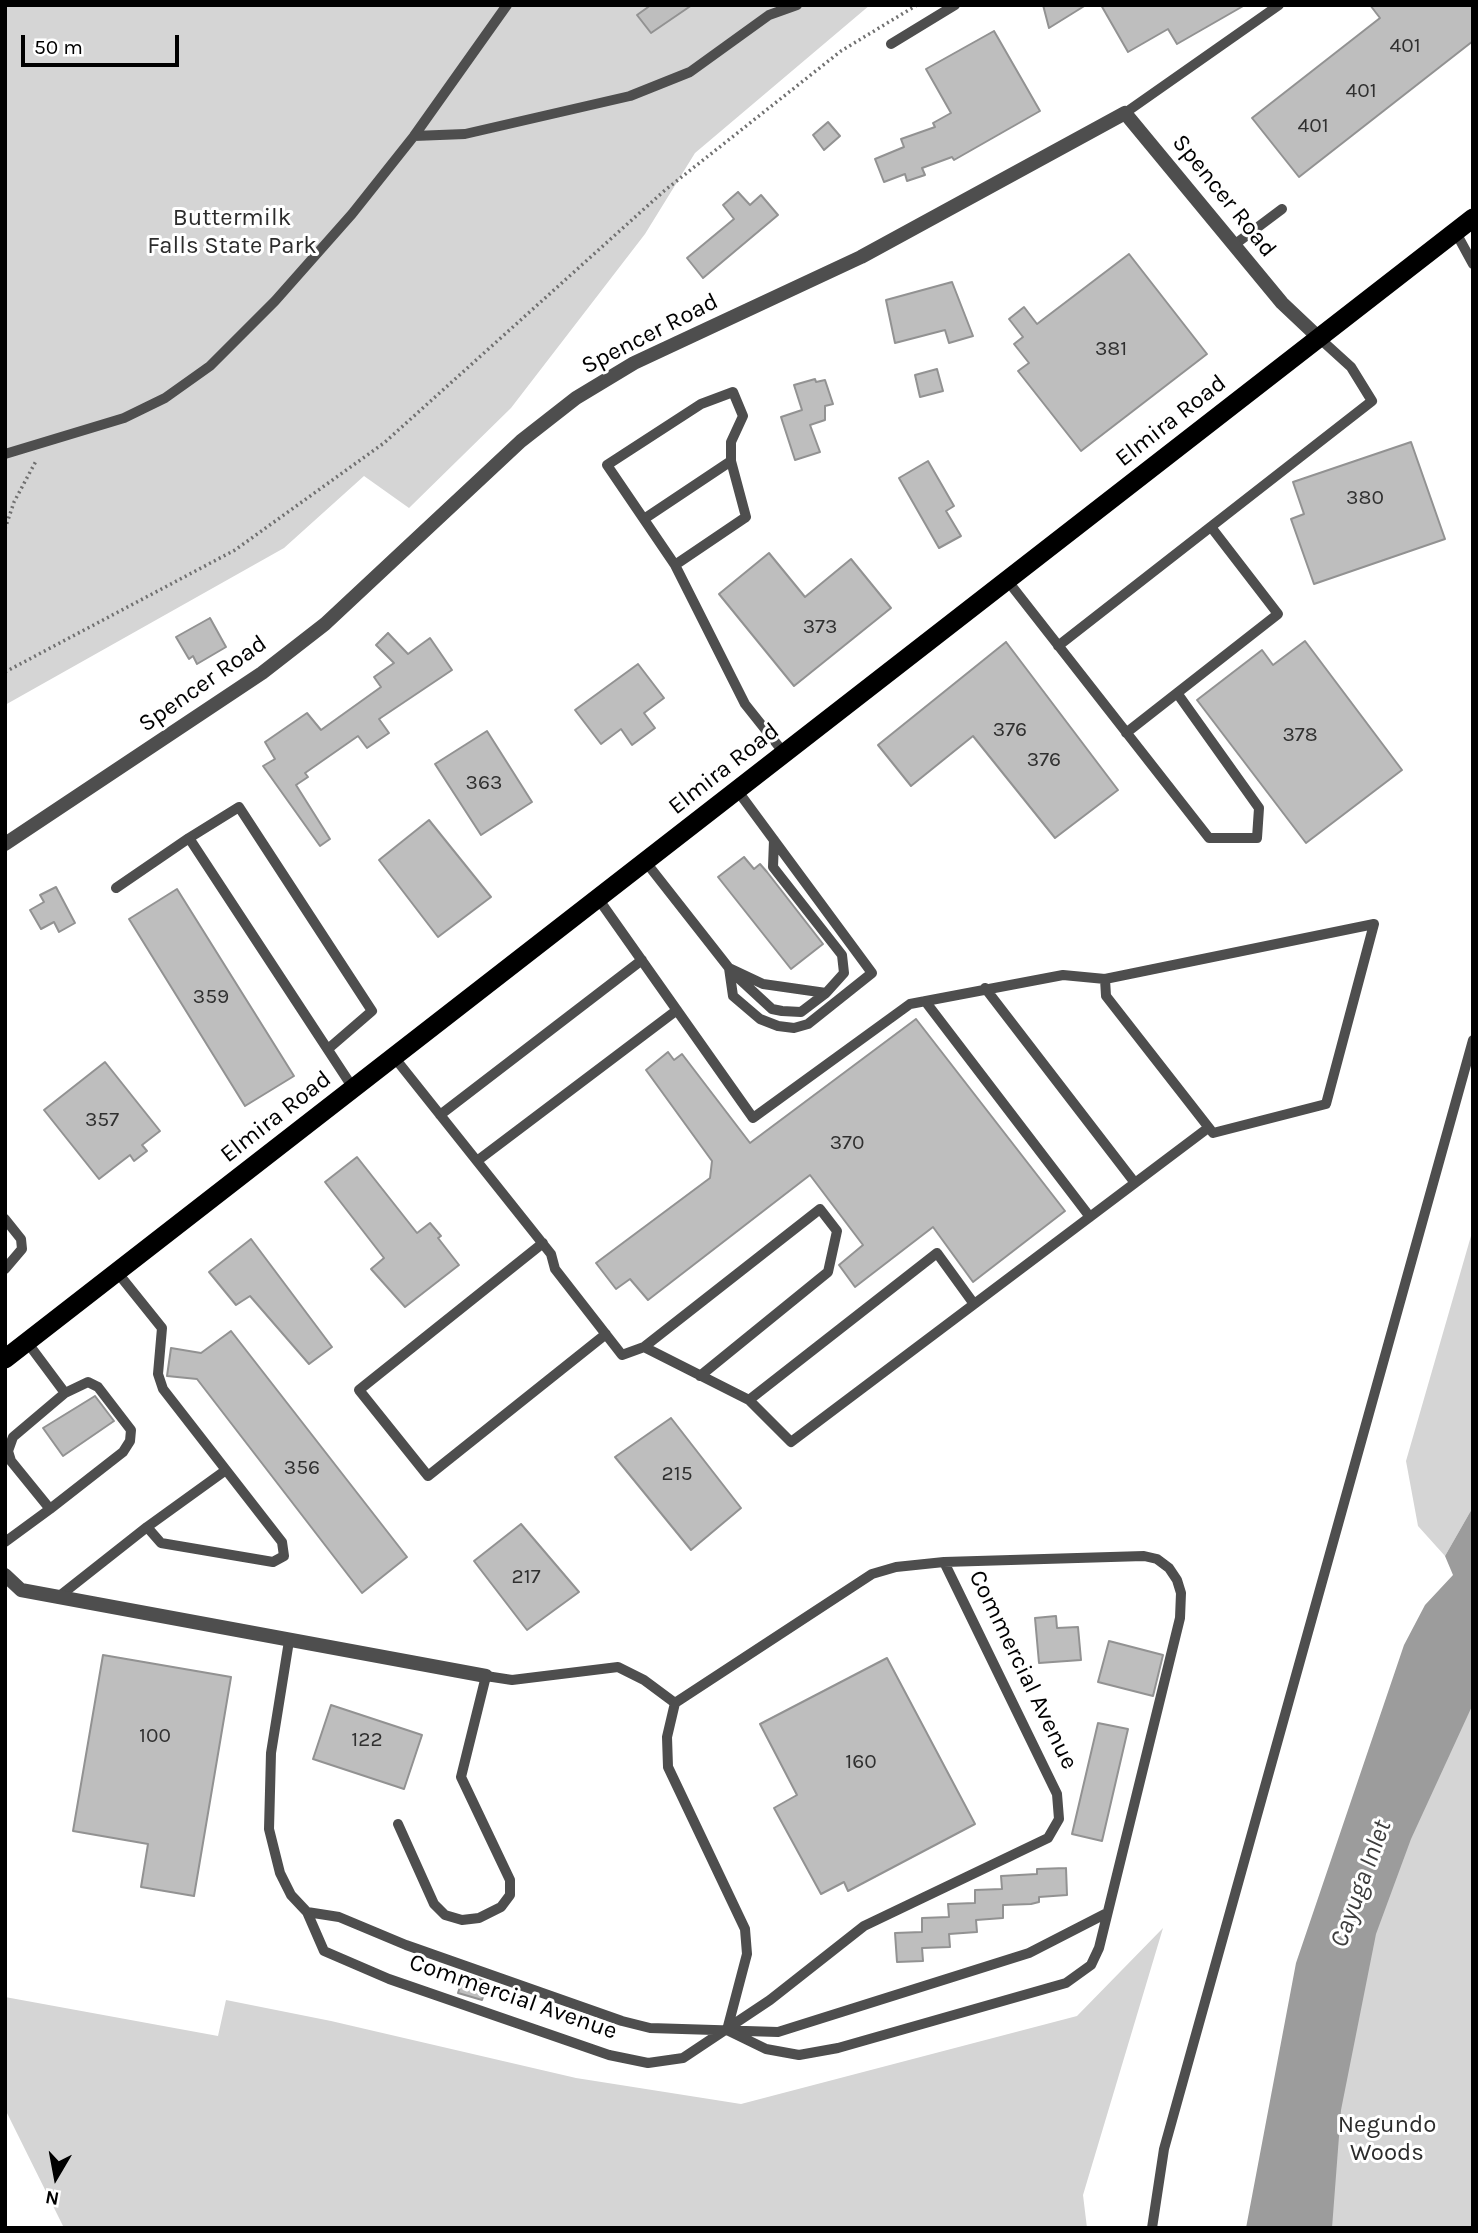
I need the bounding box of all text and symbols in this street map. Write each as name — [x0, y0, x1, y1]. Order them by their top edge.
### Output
scale bar — [24, 21, 182, 65]
house number: 401 — [1389, 33, 1421, 59]
text: 50 m — [34, 35, 83, 59]
house number: 401 — [1345, 78, 1377, 104]
house number: 401 — [1297, 113, 1329, 139]
street label: Spencer Road — [1166, 129, 1282, 263]
park label: Buttermilk Falls State Park — [147, 204, 317, 260]
street label: Spencer Road — [577, 287, 723, 381]
house number: 381 — [1095, 336, 1127, 362]
street label: Elmira Road — [1110, 369, 1232, 473]
house number: 380 — [1346, 485, 1384, 511]
house number: 373 — [803, 614, 837, 640]
street label: Spencer Road — [133, 629, 273, 739]
street label: Elmira Road — [663, 717, 785, 821]
house number: 376 — [993, 717, 1027, 743]
house number: 378 — [1282, 722, 1318, 748]
house number: 376 — [1027, 747, 1061, 773]
house number: 363 — [466, 770, 502, 796]
house number: 359 — [193, 984, 229, 1010]
street label: Elmira Road — [215, 1065, 337, 1169]
house number: 357 — [85, 1107, 119, 1133]
house number: 370 — [830, 1130, 864, 1156]
house number: 356 — [284, 1455, 320, 1481]
house number: 215 — [662, 1461, 692, 1487]
house number: 217 — [512, 1564, 540, 1590]
street label: Commercial Avenue — [962, 1566, 1084, 1774]
house number: 100 — [139, 1723, 171, 1749]
house number: 122 — [351, 1727, 383, 1753]
house number: 160 — [845, 1749, 877, 1775]
water label: Cayuga Inlet — [1324, 1816, 1398, 1952]
street label: Commercial Avenue — [405, 1948, 621, 2046]
park label: Negundo Woods — [1338, 2111, 1436, 2167]
north arrow — [21, 2142, 91, 2212]
text: N — [44, 2186, 61, 2210]

